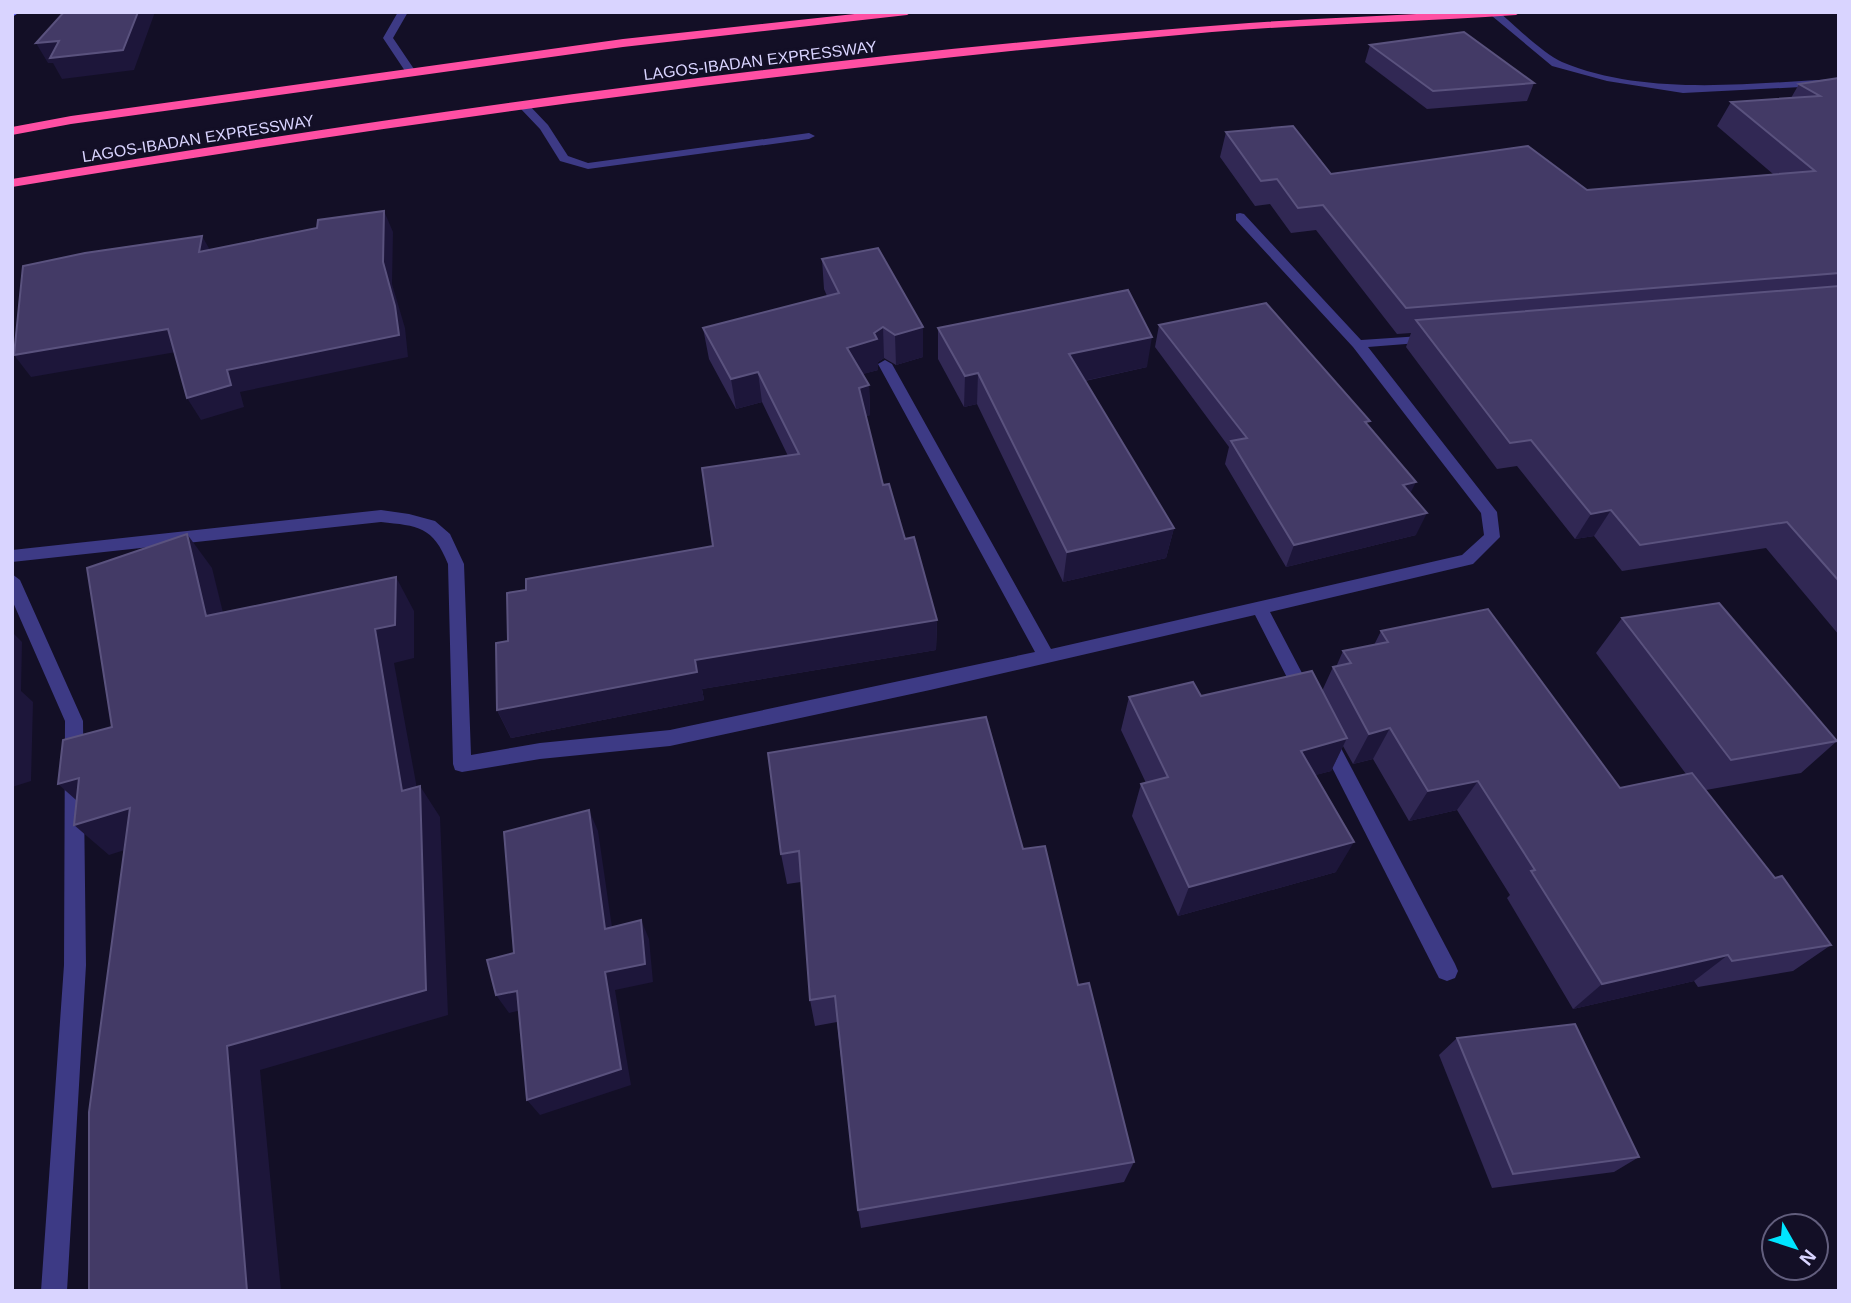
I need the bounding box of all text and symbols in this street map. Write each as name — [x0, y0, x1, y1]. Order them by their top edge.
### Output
street label: LAGOS-IBADAN EXPRESSWAY — [643, 38, 878, 83]
street label: LAGOS-IBADAN EXPRESSWAY — [81, 112, 316, 165]
north arrow — [1760, 1212, 1830, 1282]
text: N — [1795, 1245, 1820, 1269]

